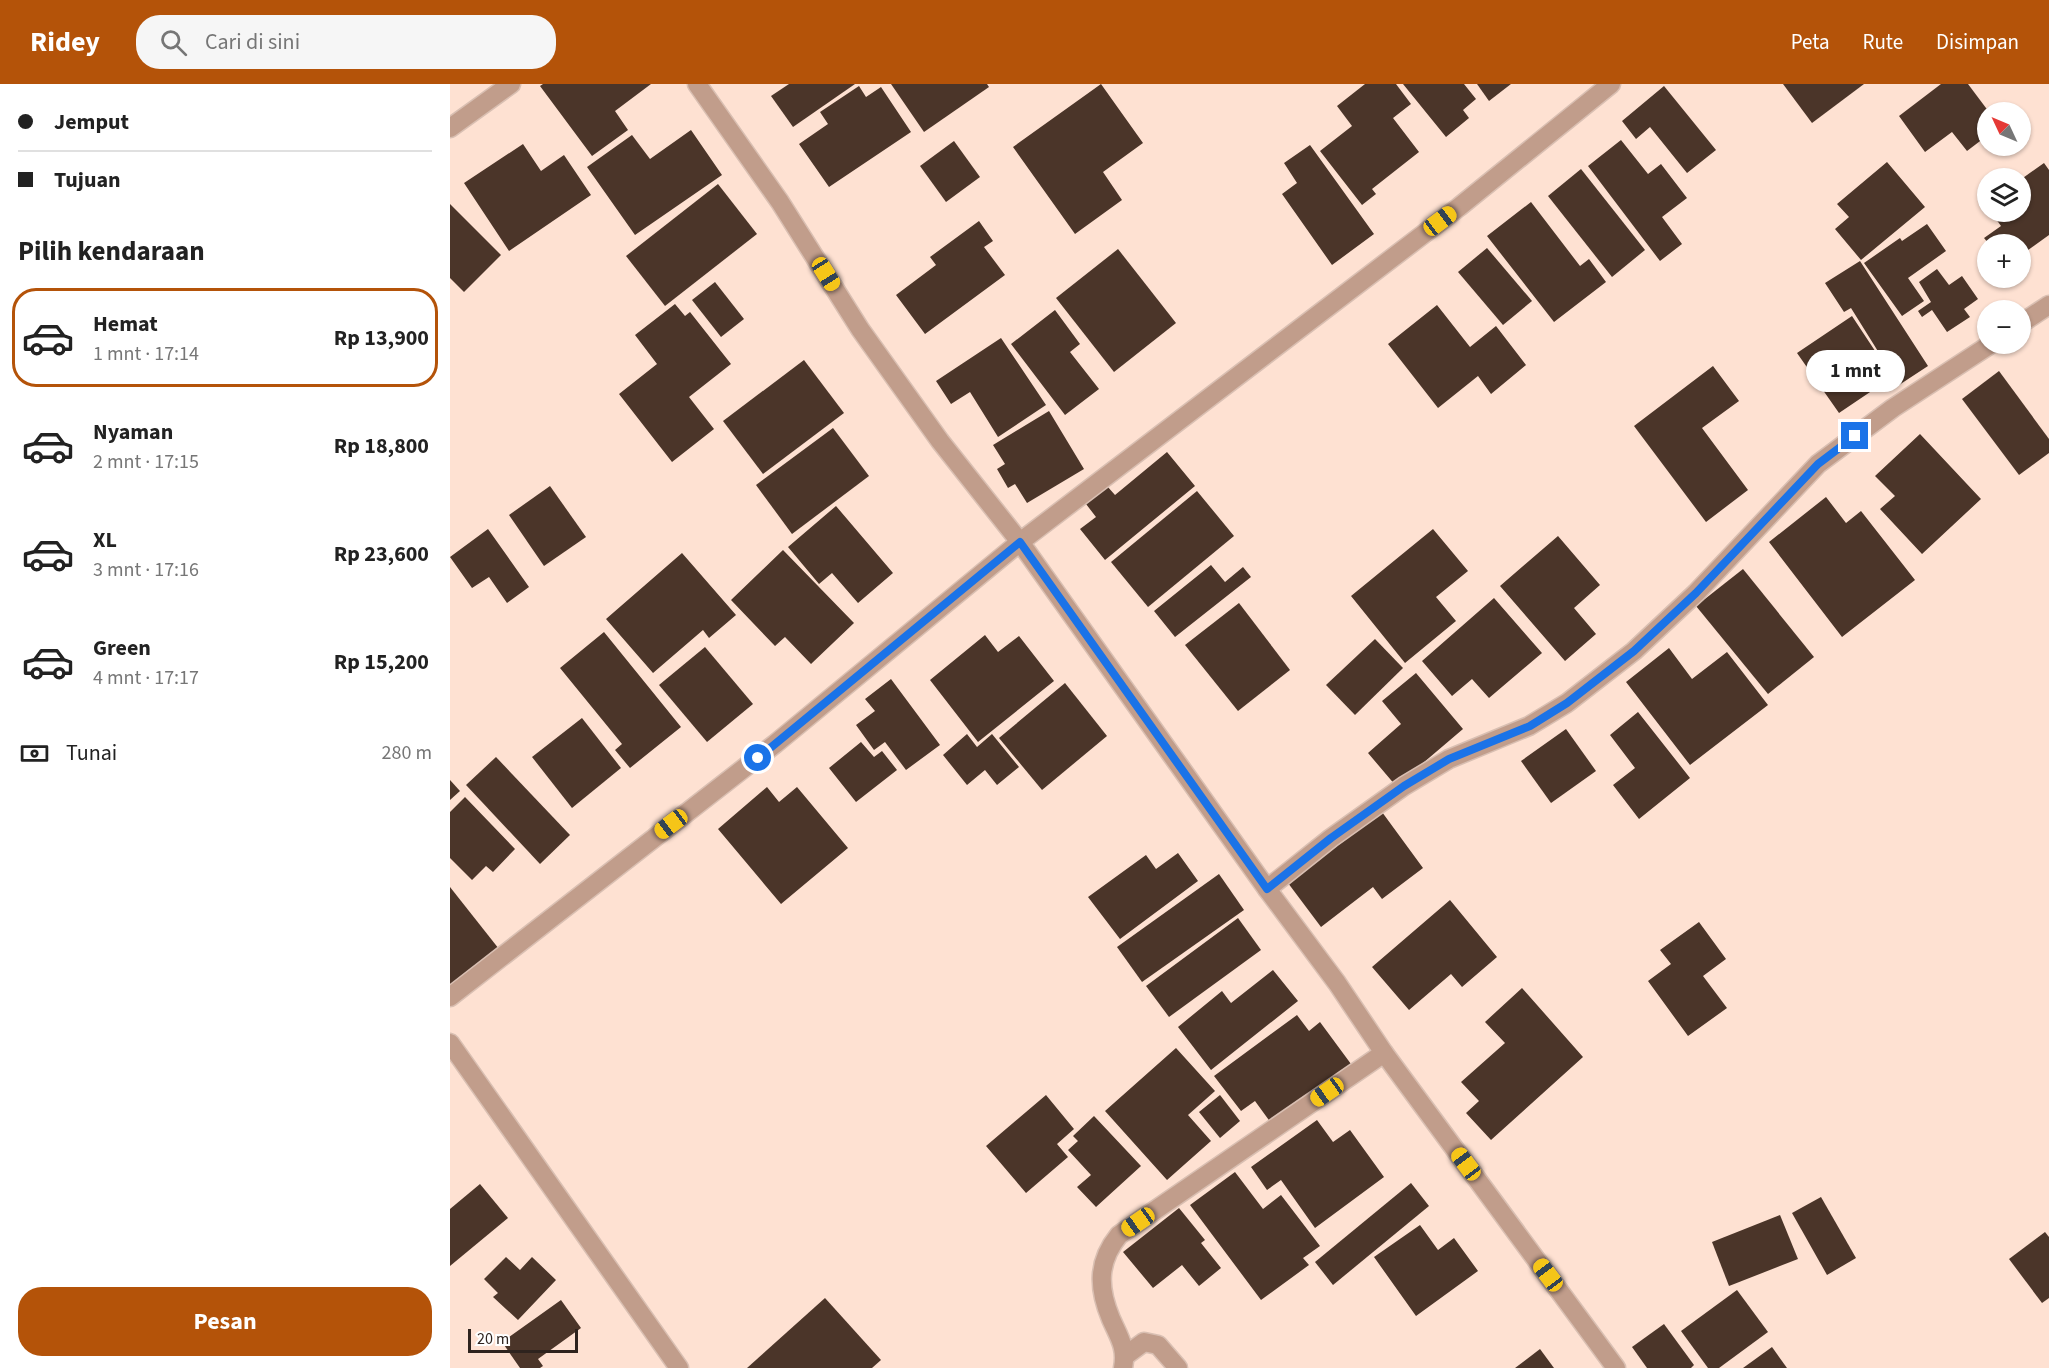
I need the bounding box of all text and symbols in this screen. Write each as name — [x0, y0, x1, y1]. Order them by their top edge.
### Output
search box — [136, 15, 556, 69]
text: Ridey — [30, 22, 100, 62]
icon: search — [157, 26, 190, 59]
text: Cari di sini — [205, 26, 300, 58]
text: Peta — [1791, 27, 1829, 57]
text: Rute — [1862, 27, 1903, 57]
text: Disimpan — [1936, 27, 2019, 57]
north arrow — [1977, 102, 2031, 156]
map controls — [1977, 102, 2031, 354]
text: Jemput — [54, 106, 129, 138]
text: Tujuan — [54, 164, 121, 196]
button: layers — [1977, 168, 2031, 222]
car — [1420, 203, 1460, 239]
text: Pilih kendaraan — [18, 232, 205, 271]
button: + — [1977, 234, 2031, 288]
car — [809, 254, 843, 294]
button: − — [1977, 300, 2031, 354]
text: Hemat — [93, 308, 158, 340]
icon: car — [21, 311, 75, 365]
text: Rp 13,900 — [334, 322, 429, 354]
text: 1 mnt · 17:14 — [93, 340, 199, 368]
callout: 1 mnt — [1806, 349, 1904, 391]
text: 1 mnt — [1830, 357, 1881, 385]
text: Nyaman — [93, 416, 173, 448]
icon: car — [21, 419, 75, 473]
route end — [1841, 422, 1868, 449]
text: Rp 18,800 — [334, 430, 429, 462]
text: 2 mnt · 17:15 — [93, 448, 199, 476]
text: XL — [93, 524, 117, 556]
icon: car — [21, 527, 75, 581]
text: Rp 23,600 — [334, 538, 429, 570]
text: 3 mnt · 17:16 — [93, 556, 199, 584]
text: Green — [93, 632, 151, 664]
icon: car — [21, 635, 75, 689]
text: Rp 15,200 — [334, 646, 429, 678]
text: 4 mnt · 17:17 — [93, 664, 199, 692]
icon: cash — [18, 737, 51, 770]
text: Tunai — [66, 737, 117, 769]
text: 280 m — [382, 739, 432, 767]
route start — [744, 744, 771, 771]
car — [651, 806, 691, 842]
car — [1307, 1074, 1347, 1110]
car — [1448, 1144, 1484, 1184]
car — [1118, 1204, 1158, 1240]
car — [1530, 1255, 1566, 1295]
button: Pesan — [18, 1287, 432, 1356]
scale bar — [468, 1326, 578, 1354]
text: 20 m — [477, 1328, 509, 1350]

